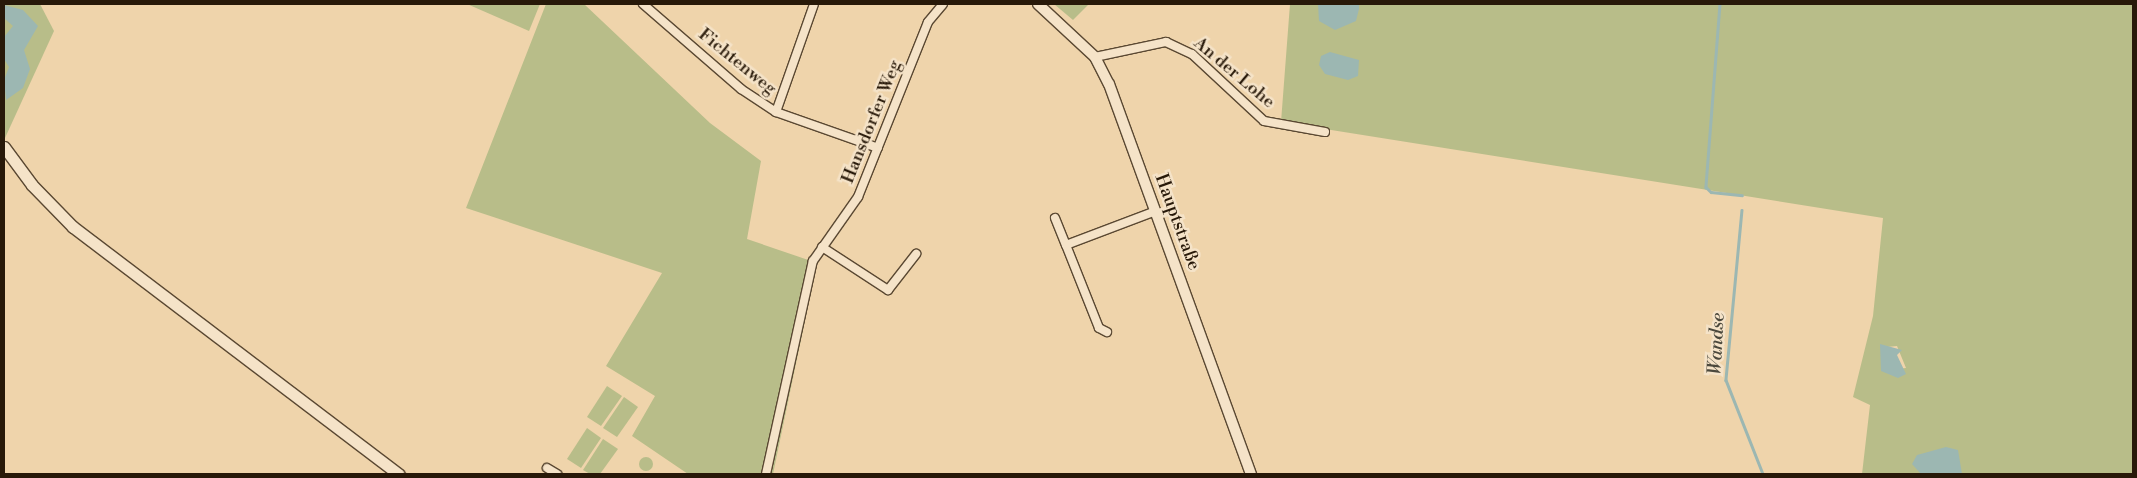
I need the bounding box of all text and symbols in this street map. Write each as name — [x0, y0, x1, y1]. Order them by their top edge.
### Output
street label: Fichtenweg — [694, 24, 780, 100]
street label: An der Lohe — [1189, 33, 1279, 113]
street label: Hansdorfer Weg — [837, 57, 907, 187]
street label: Hauptstraße — [1150, 171, 1204, 273]
water label: Wandse — [1704, 312, 1730, 376]

